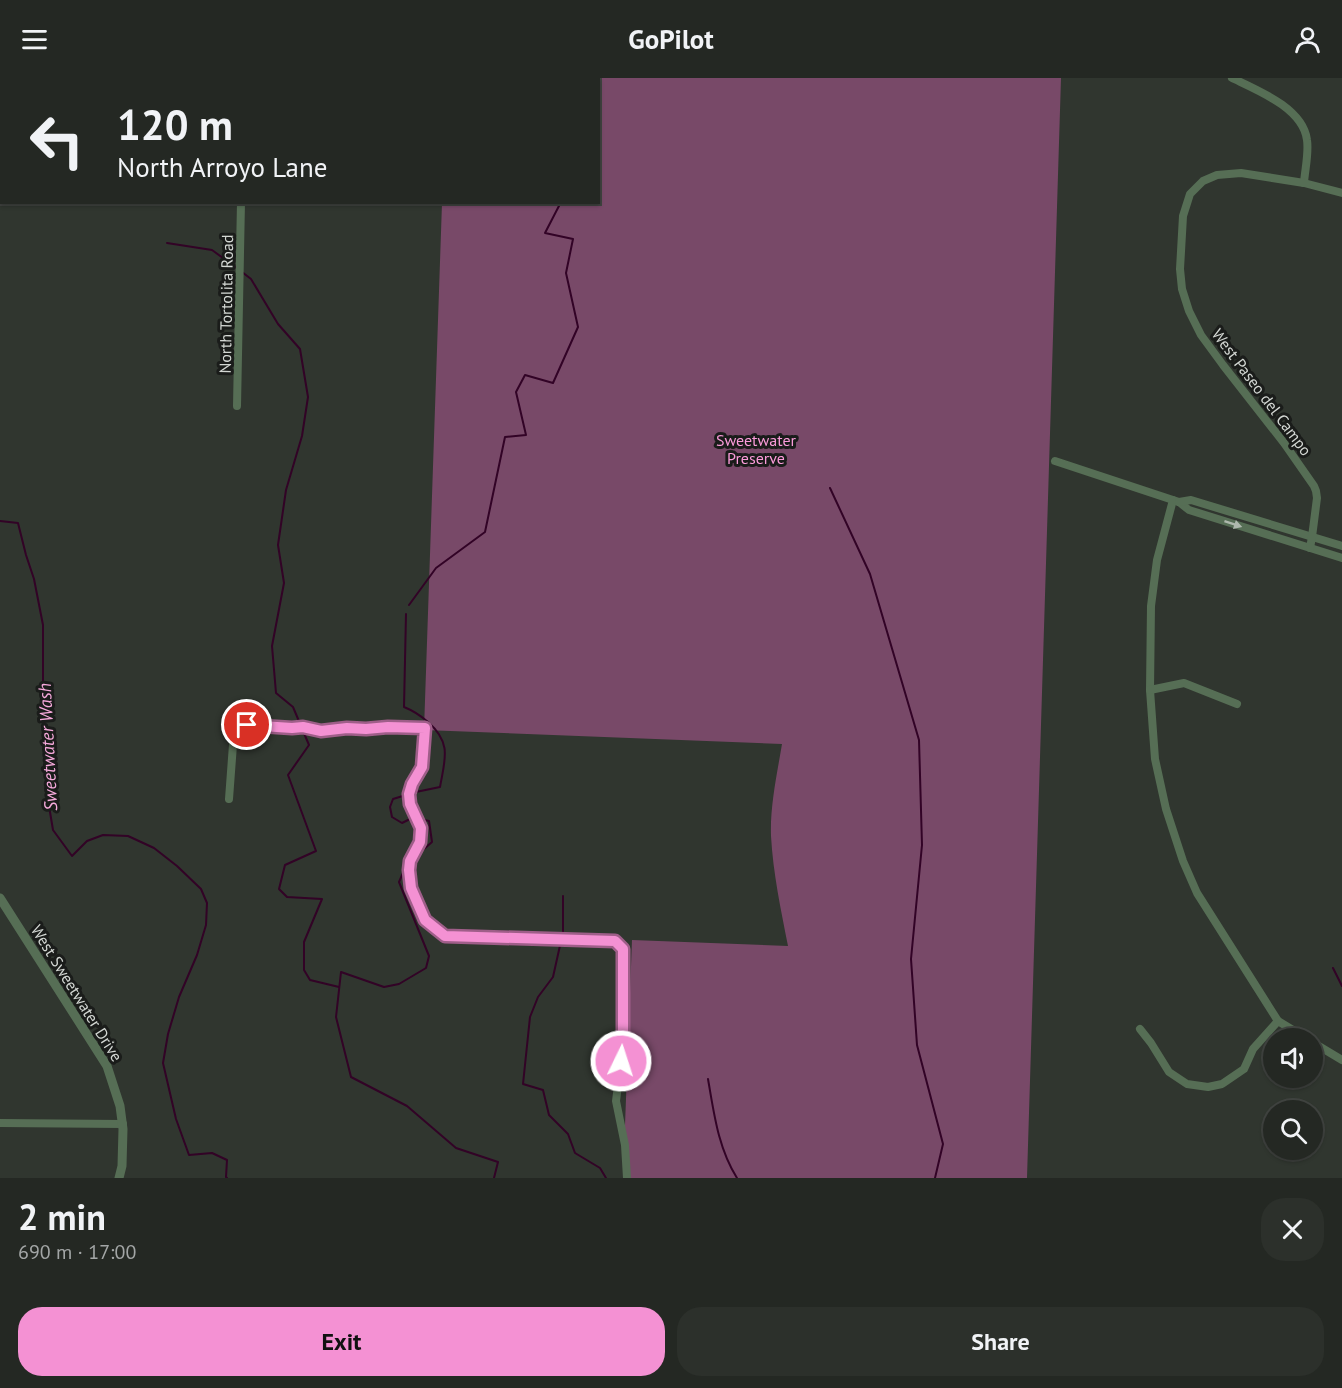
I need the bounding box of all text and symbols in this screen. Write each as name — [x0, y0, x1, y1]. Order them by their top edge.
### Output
text: GoPilot — [628, 22, 714, 56]
icon: menu — [18, 23, 51, 56]
icon: person — [1291, 23, 1324, 56]
text: 120 m — [117, 97, 233, 152]
icon: left — [18, 102, 96, 180]
text: North Arroyo Lane — [117, 150, 327, 184]
street label: North Tortolita Road — [215, 234, 237, 374]
street label: West Paseo del Campo — [1208, 325, 1316, 459]
park label: Sweetwater Preserve — [716, 430, 797, 468]
one-way arrow — [1224, 520, 1242, 529]
water label: Sweetwater Wash — [33, 682, 62, 812]
pin — [221, 699, 272, 750]
icon: arrive — [230, 708, 263, 741]
street label: West Sweetwater Drive — [27, 921, 127, 1065]
map controls — [1263, 1028, 1323, 1160]
button: sound — [1263, 1028, 1323, 1088]
position arrow — [589, 1029, 653, 1093]
button: search — [1263, 1100, 1323, 1160]
text: 2 min — [18, 1193, 106, 1240]
button: close — [1261, 1198, 1324, 1261]
text: 690 m · 17:00 — [18, 1239, 136, 1265]
button: Exit — [18, 1307, 665, 1376]
button: Share — [677, 1307, 1324, 1376]

